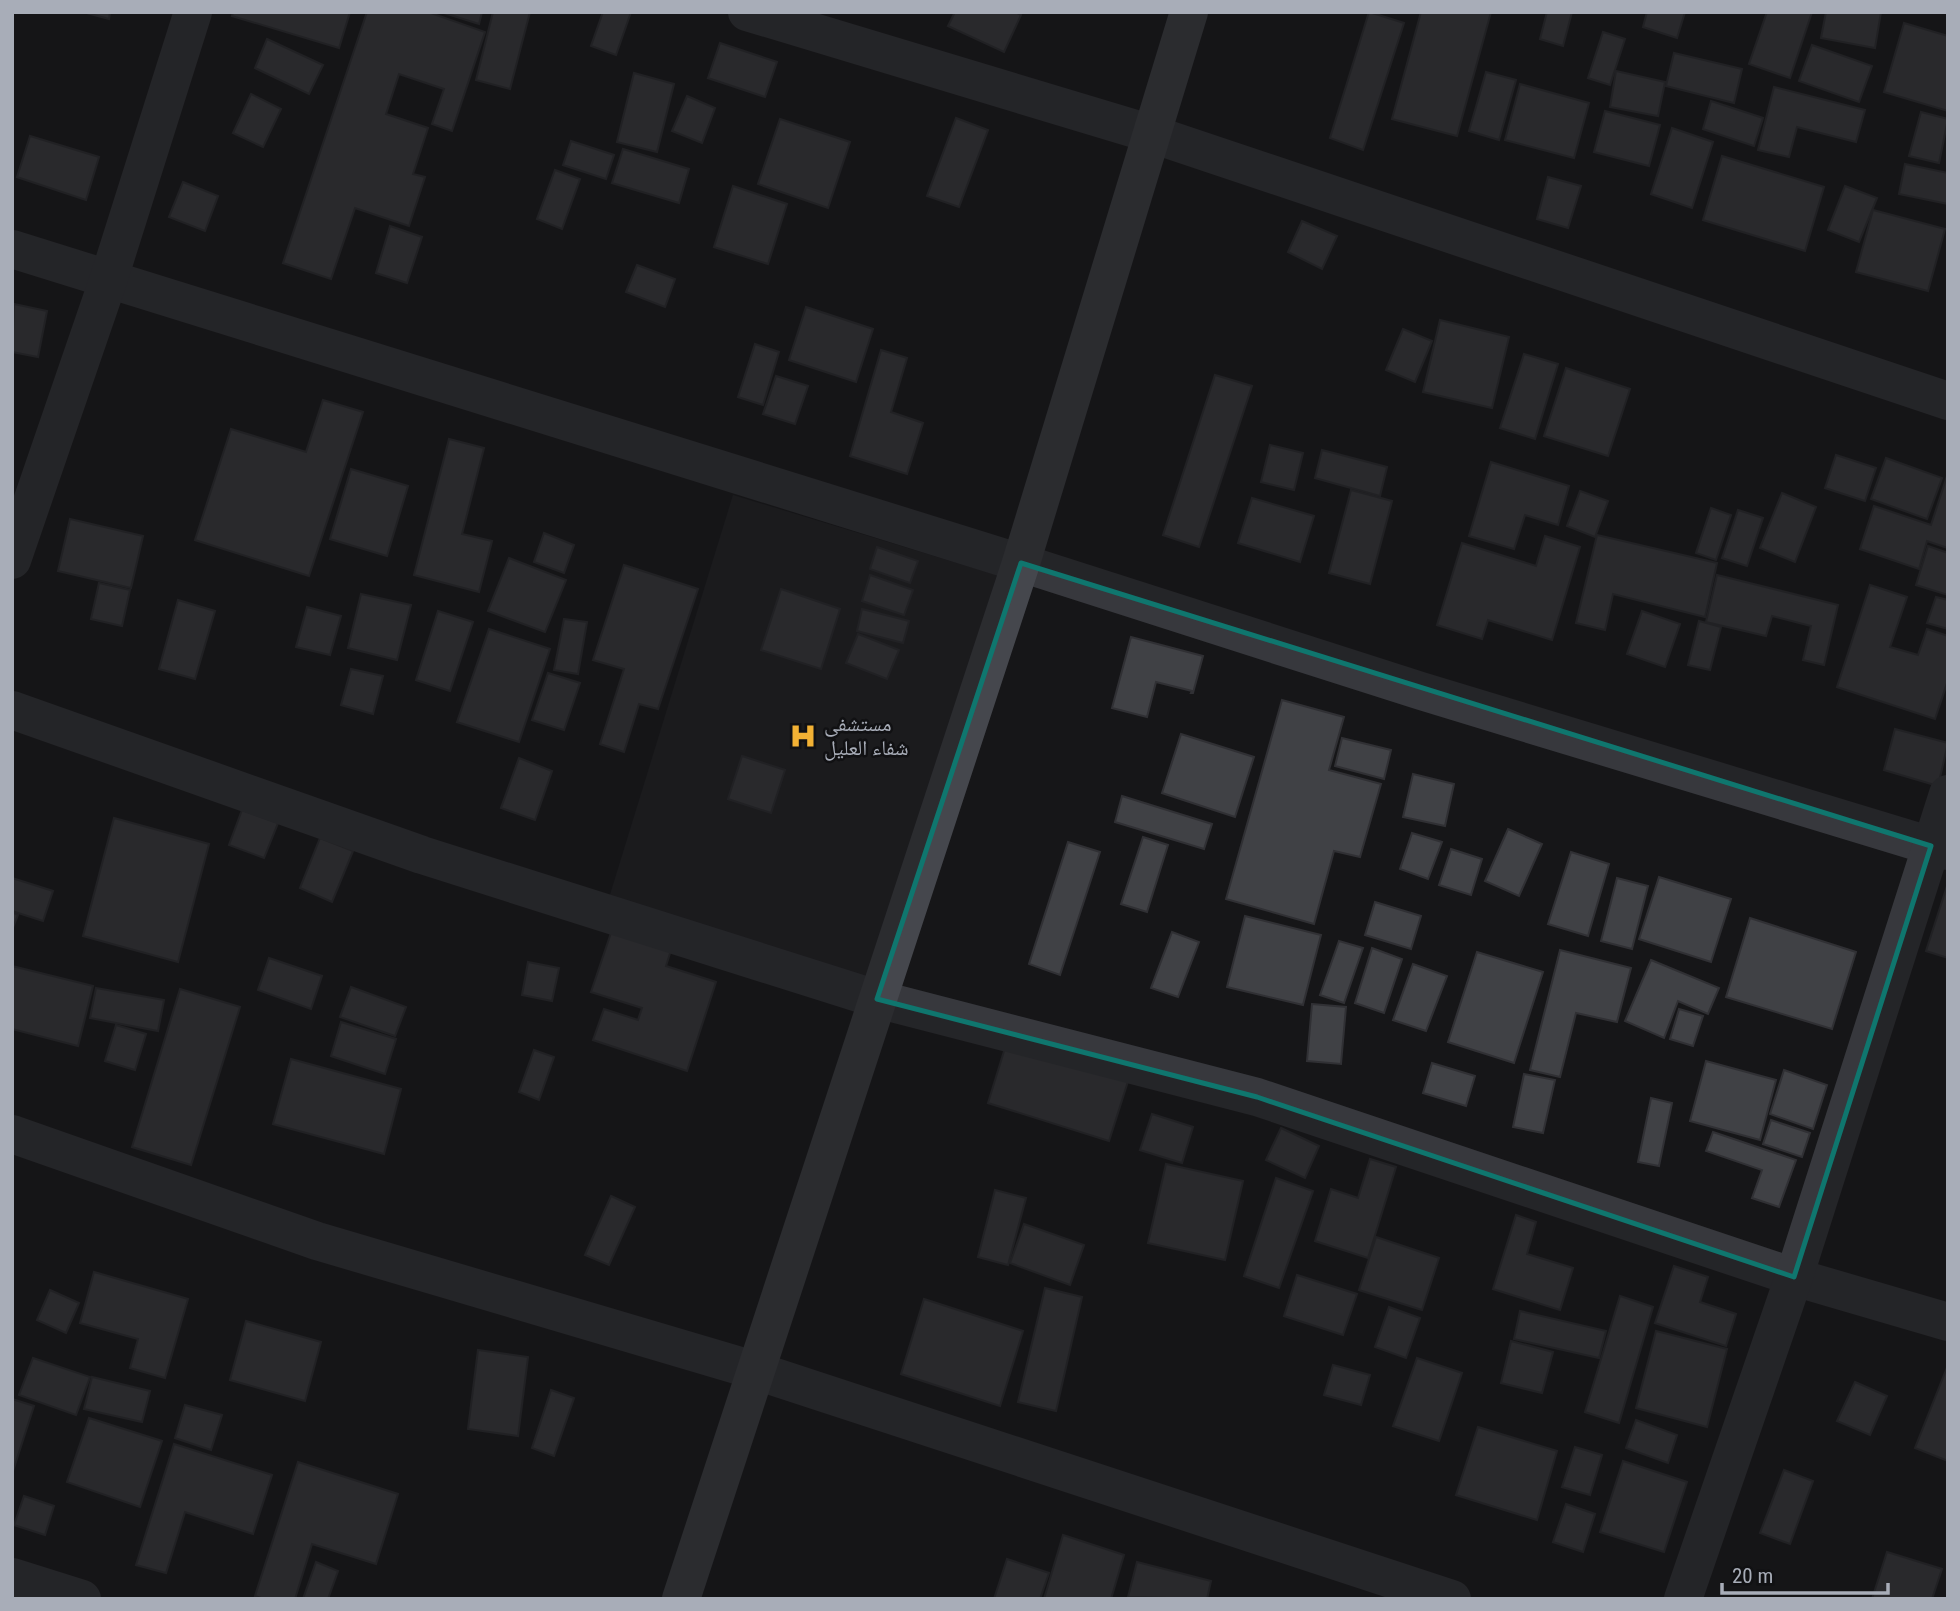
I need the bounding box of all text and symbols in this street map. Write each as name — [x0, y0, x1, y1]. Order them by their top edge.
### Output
place label: مستشفى شفاء العليل — [824, 712, 909, 761]
hospital icon: مستشفى شفاء العليل — [788, 721, 818, 751]
scale bar — [1722, 1552, 1888, 1596]
text: 20 m — [1732, 1564, 1773, 1588]

